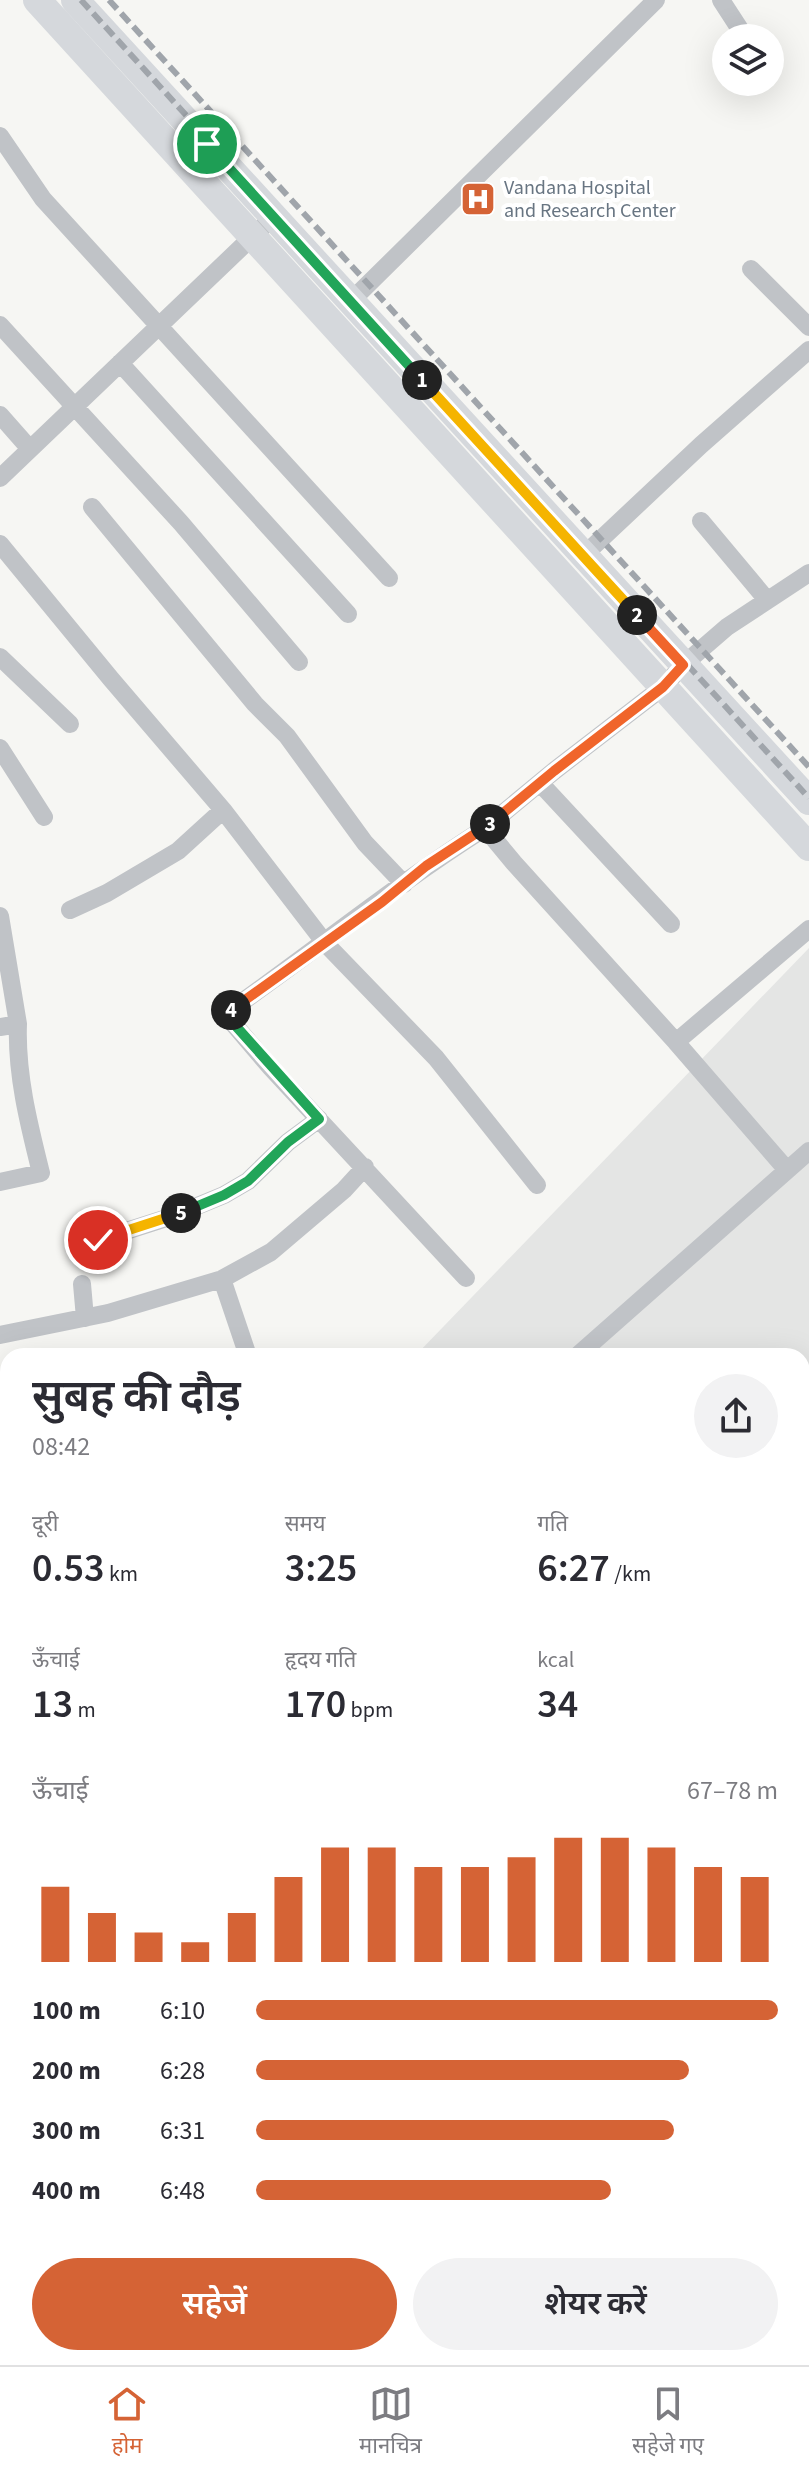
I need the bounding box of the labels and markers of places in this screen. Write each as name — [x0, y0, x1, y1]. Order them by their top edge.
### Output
pin — [173, 110, 241, 178]
place label: Vandana Hospital and Research Center — [504, 174, 676, 225]
hospital icon: Vandana Hospital and Research Center — [459, 180, 497, 218]
pin: 1 — [402, 360, 442, 400]
pin: 2 — [617, 595, 657, 635]
pin: 3 — [470, 804, 510, 844]
pin: 4 — [211, 990, 251, 1030]
pin: 5 — [161, 1193, 201, 1233]
pin — [64, 1206, 132, 1274]

